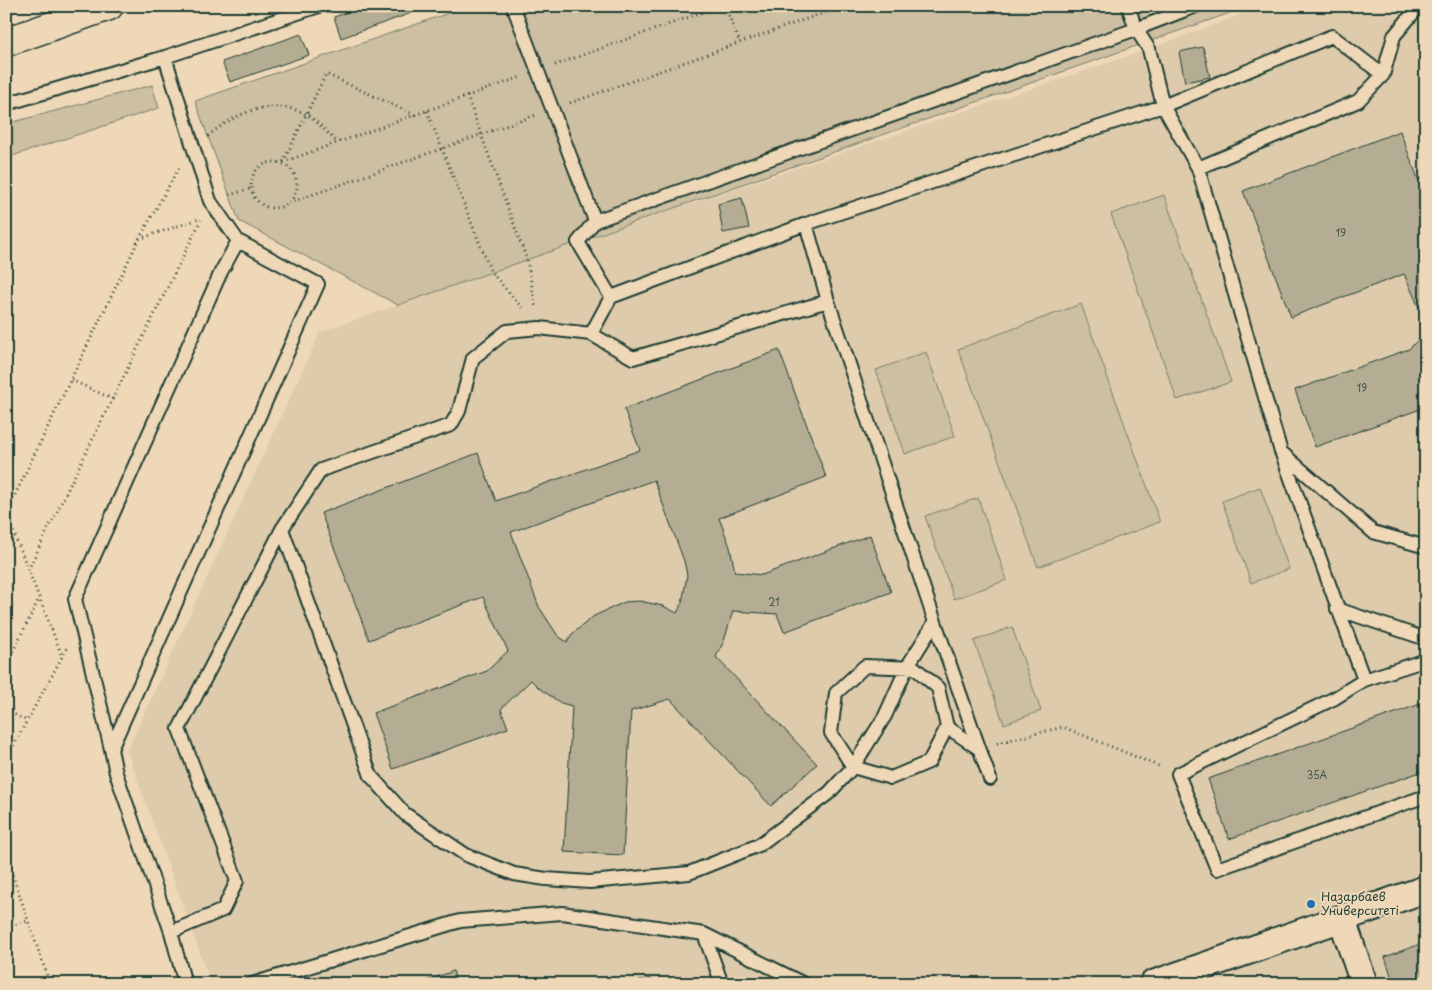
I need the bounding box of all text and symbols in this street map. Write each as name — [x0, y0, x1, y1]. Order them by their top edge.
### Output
house number: 19 — [1336, 225, 1346, 240]
house number: 19 — [1357, 380, 1367, 395]
house number: 21 — [768, 594, 780, 609]
house number: 35А — [1307, 767, 1328, 782]
place label: Назарбаев Университеті — [1321, 887, 1399, 919]
marker: Назарбаев Университеті — [1305, 898, 1317, 910]

